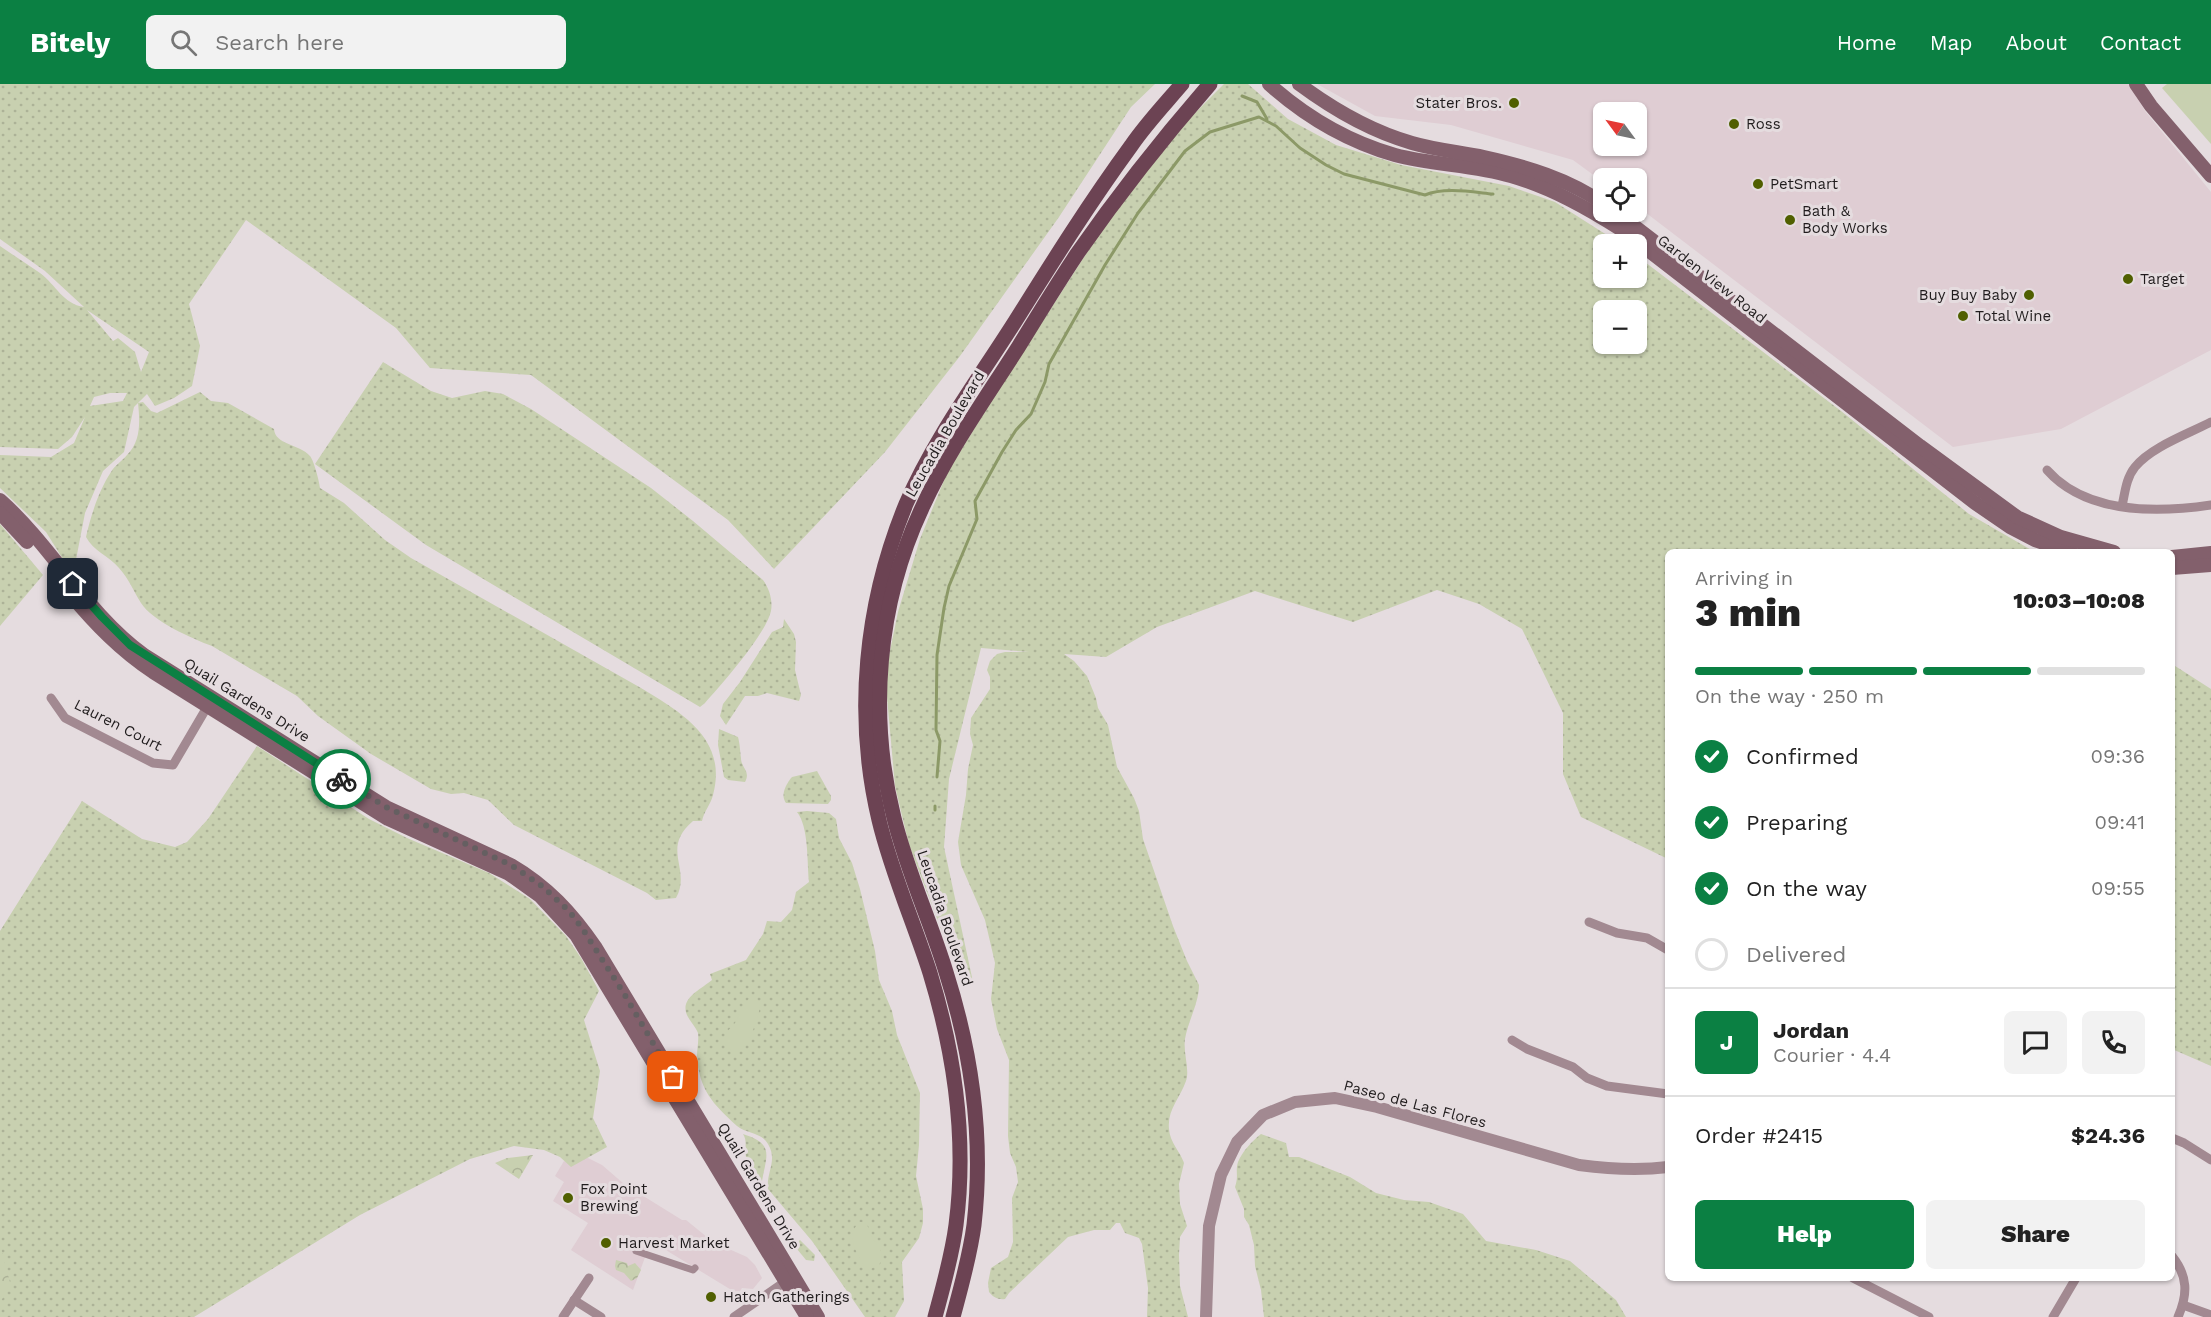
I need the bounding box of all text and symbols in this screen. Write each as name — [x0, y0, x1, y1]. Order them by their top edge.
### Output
search box — [146, 15, 566, 69]
text: Bitely — [30, 26, 110, 59]
icon: search — [167, 26, 200, 59]
text: Search here — [215, 30, 344, 55]
text: Home — [1837, 30, 1897, 55]
text: Map — [1930, 30, 1973, 55]
text: About — [2006, 30, 2067, 55]
text: Contact — [2100, 30, 2181, 55]
place label: Stater Bros. — [1416, 94, 1502, 112]
marker: Stater Bros. — [1507, 96, 1521, 110]
north arrow — [1593, 102, 1647, 156]
map controls — [1593, 102, 1647, 354]
place label: Ross — [1746, 115, 1781, 133]
marker: Ross — [1727, 117, 1741, 131]
button: locate — [1593, 168, 1647, 222]
place label: PetSmart — [1770, 175, 1839, 193]
marker: PetSmart — [1751, 177, 1765, 191]
place label: Bath & Body Works — [1802, 202, 1888, 237]
marker: Bath & Body Works — [1783, 213, 1797, 227]
street label: Garden View Road — [1654, 231, 1770, 327]
button: + — [1593, 234, 1647, 288]
place label: Target — [2140, 270, 2185, 288]
marker: Target — [2121, 272, 2135, 286]
place label: Buy Buy Baby — [1919, 286, 2017, 304]
marker: Buy Buy Baby — [2022, 288, 2036, 302]
button: − — [1593, 300, 1647, 354]
place label: Total Wine — [1975, 307, 2051, 325]
marker: Total Wine — [1956, 309, 1970, 323]
street label: Leucadia Boulevard — [902, 368, 988, 500]
pin — [47, 558, 98, 609]
text: Arriving in — [1695, 566, 1793, 590]
icon: home — [56, 567, 89, 600]
text: 10:03–10:08 — [2013, 588, 2145, 613]
text: 3 min — [1695, 590, 1801, 635]
street label: Quail Gardens Drive — [181, 654, 313, 746]
text: On the way · 250 m — [1695, 684, 1884, 708]
street label: Lauren Court — [71, 695, 166, 755]
icon: check — [1695, 740, 1728, 773]
text: Confirmed — [1746, 744, 1859, 769]
text: 09:36 — [2090, 744, 2145, 768]
courier — [311, 749, 371, 809]
icon: bike — [325, 763, 358, 796]
icon: check — [1695, 806, 1728, 839]
text: Preparing — [1746, 810, 1847, 835]
text: 09:41 — [2095, 810, 2145, 834]
street label: Leucadia Boulevard — [913, 848, 977, 988]
icon: check — [1695, 872, 1728, 905]
text: On the way — [1746, 876, 1867, 901]
text: 09:55 — [2091, 876, 2145, 900]
text: Delivered — [1746, 942, 1846, 967]
button: chat — [2004, 1011, 2067, 1074]
button: phone — [2082, 1011, 2145, 1074]
text: Jordan — [1773, 1018, 1849, 1043]
text: J — [1720, 1030, 1733, 1055]
text: Courier · 4.4 — [1773, 1043, 1891, 1067]
pin — [647, 1051, 698, 1102]
icon: bag — [656, 1060, 689, 1093]
street label: Paseo de Las Flores — [1342, 1076, 1488, 1132]
street label: Quail Gardens Drive — [714, 1119, 804, 1253]
text: Order #2415 — [1695, 1123, 1823, 1148]
text: $24.36 — [2071, 1123, 2145, 1148]
place label: Fox Point Brewing — [580, 1180, 648, 1215]
marker: Fox Point Brewing — [561, 1191, 575, 1205]
button: Help — [1695, 1200, 1914, 1269]
button: Share — [1926, 1200, 2145, 1269]
place label: Harvest Market — [618, 1234, 730, 1252]
marker: Harvest Market — [599, 1236, 613, 1250]
place label: Hatch Gatherings — [723, 1288, 850, 1306]
marker: Hatch Gatherings — [704, 1290, 718, 1304]

